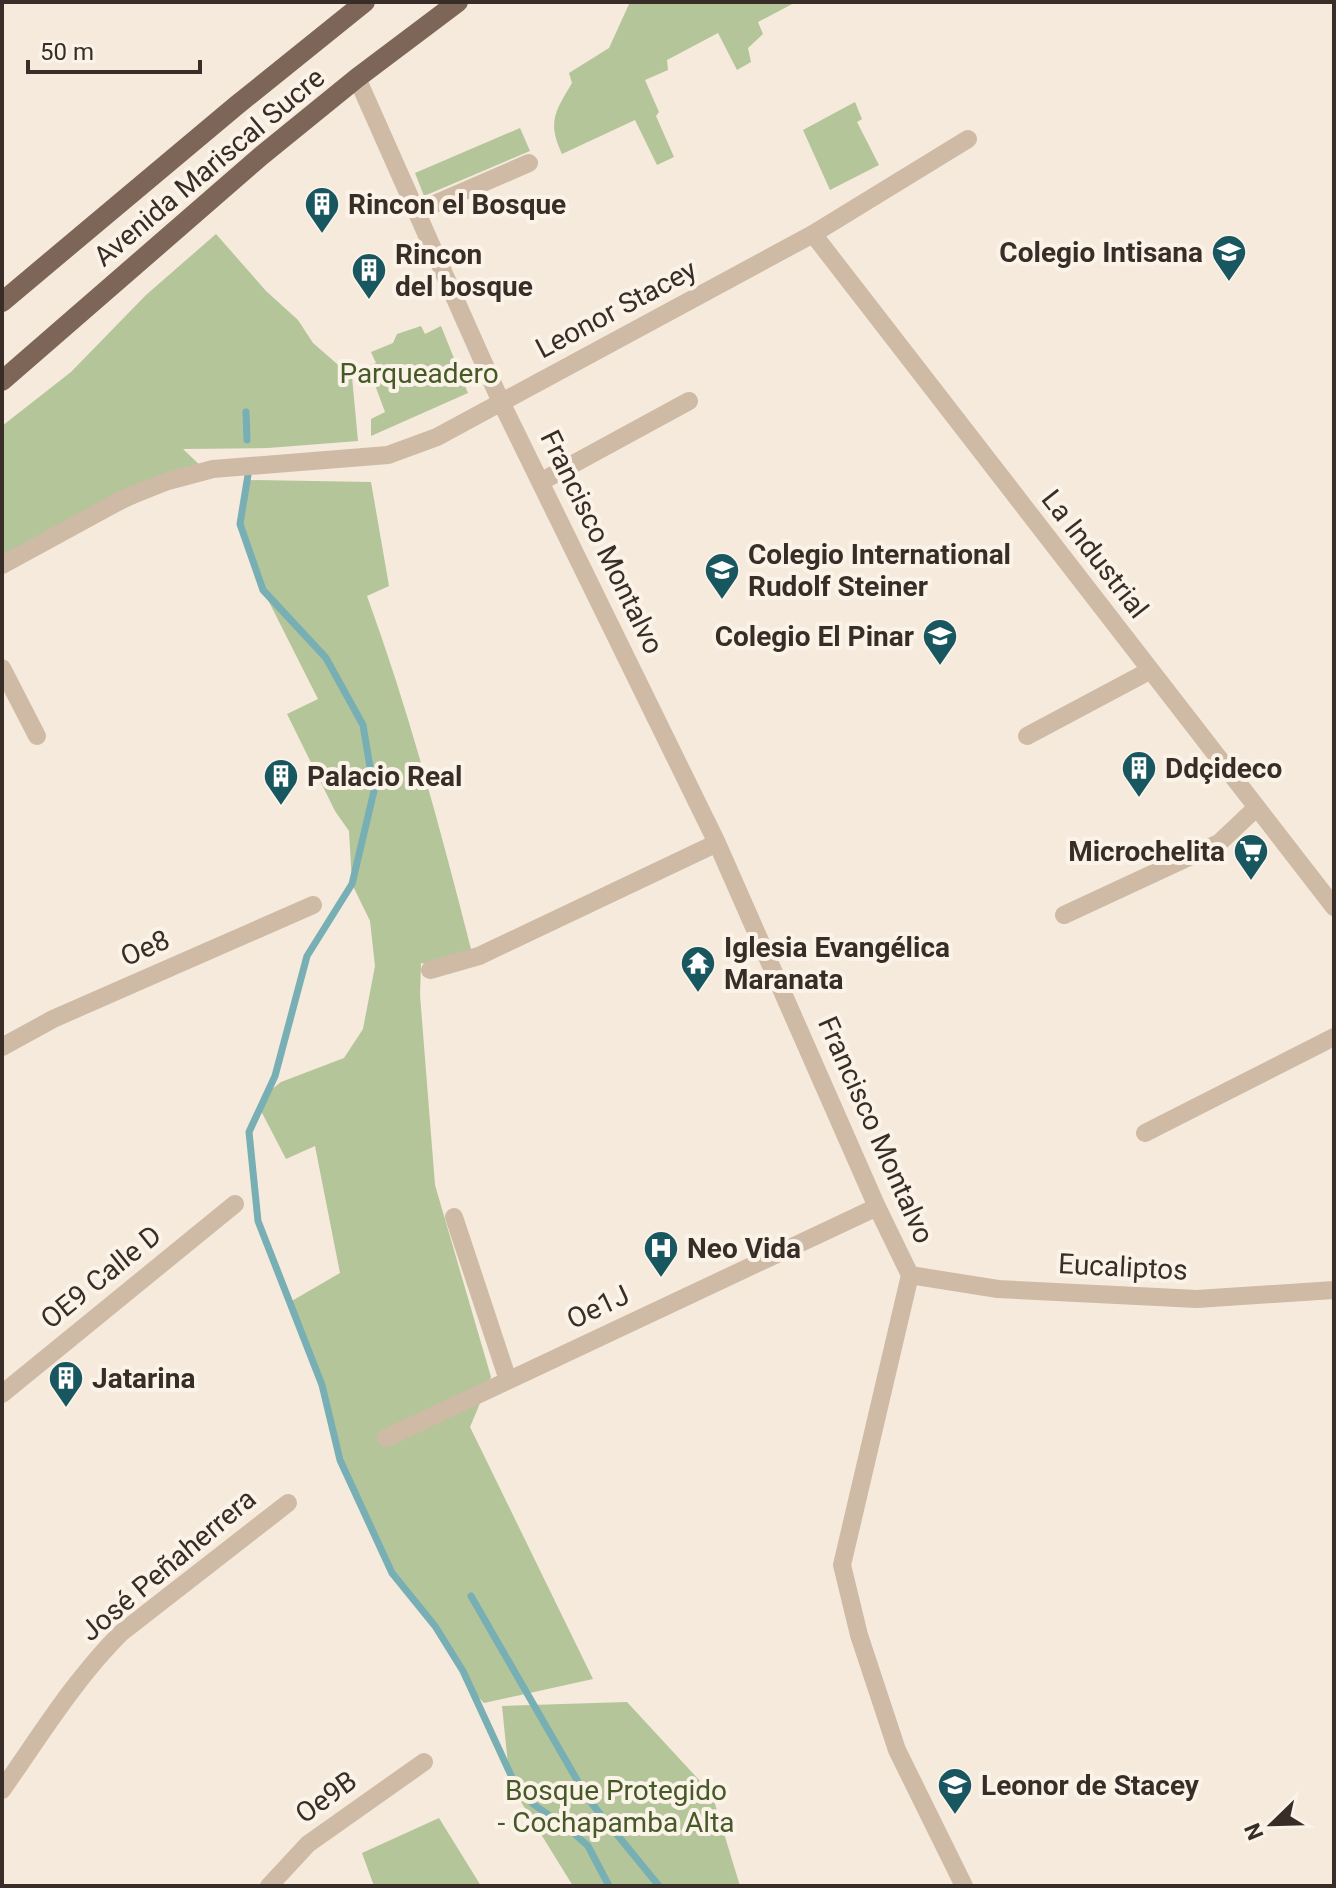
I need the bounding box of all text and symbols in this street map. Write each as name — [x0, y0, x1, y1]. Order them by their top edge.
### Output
scale bar — [28, 24, 200, 74]
text: 50 m — [40, 38, 94, 66]
street label: Avenida Mariscal Sucre — [87, 61, 331, 273]
building icon: Rincon el Bosque — [303, 185, 341, 235]
place label: Rincon el Bosque — [348, 188, 566, 221]
school or university icon: Colegio Intisana — [1210, 233, 1248, 283]
place label: Colegio Intisana — [999, 236, 1203, 269]
place label: Rincon del bosque — [395, 238, 533, 303]
building icon: Rincon del bosque — [350, 251, 388, 301]
street label: Leonor Stacey — [530, 253, 702, 365]
park label: Parqueadero — [339, 357, 499, 390]
street label: Francisco Montalvo — [534, 425, 670, 659]
street label: La Industrial — [1035, 483, 1155, 625]
place label: Colegio International Rudolf Steiner — [748, 538, 1011, 603]
school or university icon: Colegio International Rudolf Steiner — [703, 551, 741, 601]
school or university icon: Colegio El Pinar — [921, 617, 959, 667]
place label: Colegio El Pinar — [715, 620, 914, 653]
building icon: Ddçideco — [1120, 749, 1158, 799]
place label: Ddçideco — [1165, 752, 1282, 785]
building icon: Palacio Real — [262, 757, 300, 807]
place label: Palacio Real — [307, 760, 463, 793]
supermarket icon: Microchelita — [1232, 832, 1270, 882]
place label: Microchelita — [1068, 835, 1225, 868]
street label: Oe8 — [116, 923, 174, 973]
place label: Iglesia Evangélica Maranata — [724, 931, 950, 996]
temple icon: Iglesia Evangélica Maranata — [679, 944, 717, 994]
street label: Francisco Montalvo — [811, 1012, 941, 1248]
street label: OE9 Calle D — [34, 1219, 168, 1335]
hospital icon: Neo Vida — [642, 1229, 680, 1279]
place label: Neo Vida — [687, 1232, 801, 1265]
street label: Eucaliptos — [1057, 1247, 1189, 1287]
street label: Oe1J — [561, 1278, 635, 1336]
building icon: Jatarina — [47, 1359, 85, 1409]
place label: Jatarina — [92, 1362, 195, 1395]
street label: José Peñaherrera — [74, 1482, 262, 1648]
street label: Oe9B — [289, 1764, 363, 1830]
school or university icon: Leonor de Stacey — [936, 1766, 974, 1816]
place label: Leonor de Stacey — [981, 1769, 1200, 1802]
park label: Bosque Protegido - Cochapamba Alta — [497, 1774, 735, 1839]
north arrow — [1232, 1784, 1312, 1864]
text: N — [1240, 1820, 1269, 1844]

